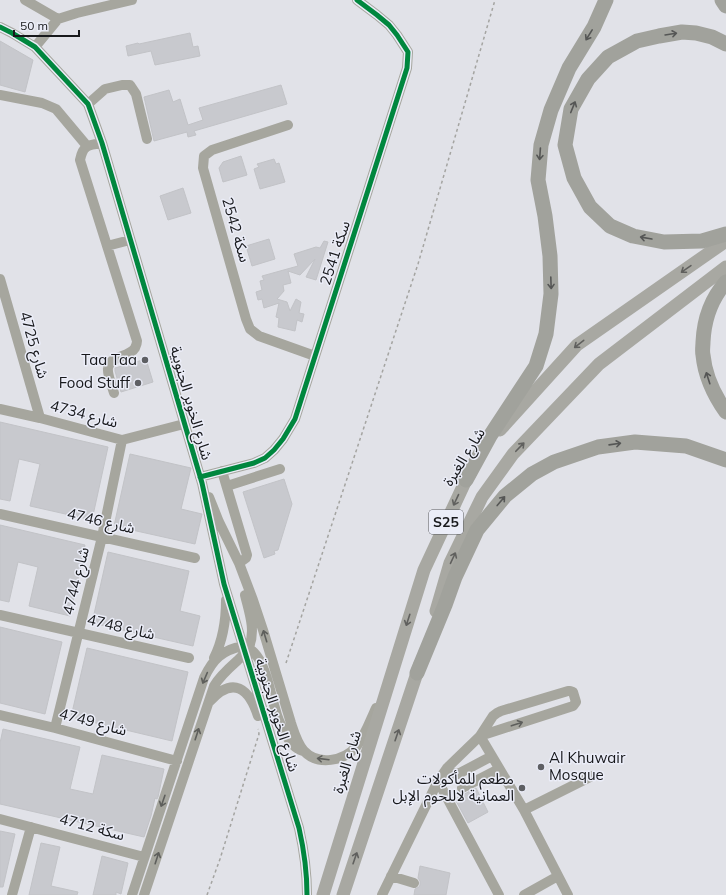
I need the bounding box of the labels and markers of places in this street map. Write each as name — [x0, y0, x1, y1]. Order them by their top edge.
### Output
place label: Taa Taa — [81, 350, 137, 369]
marker: Taa Taa — [140, 355, 150, 365]
place label: Food Stuff — [59, 373, 131, 392]
marker: Food Stuff — [133, 378, 143, 388]
place label: Al Khuwair Mosque — [549, 748, 626, 784]
marker: Al Khuwair Mosque — [536, 762, 546, 772]
place label: مطعم للمأكولات العمانية لاللحوم الإبل — [393, 769, 514, 807]
marker: مطعم للمأكولات العمانية لاللحوم الإبل — [517, 783, 527, 793]

